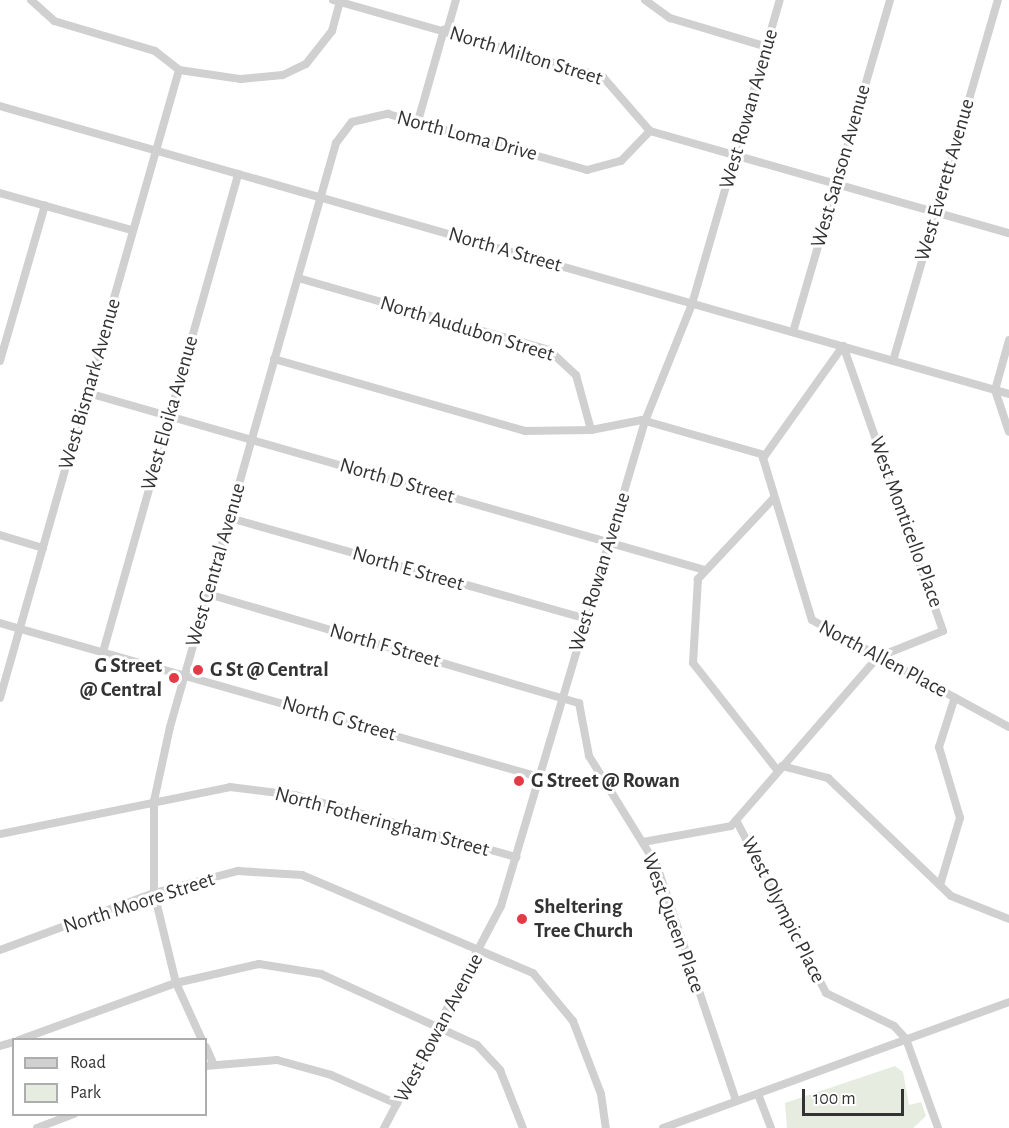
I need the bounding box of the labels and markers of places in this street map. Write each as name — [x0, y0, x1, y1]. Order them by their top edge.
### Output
place label: G Street @ Central — [80, 653, 162, 703]
place label: G St @ Central — [210, 657, 329, 683]
marker: G St @ Central — [191, 663, 205, 677]
marker: G Street @ Central — [167, 671, 181, 685]
place label: G Street @ Rowan — [531, 768, 680, 794]
marker: G Street @ Rowan — [512, 774, 526, 788]
place label: Sheltering Tree Church — [534, 894, 633, 944]
marker: Sheltering Tree Church — [515, 912, 529, 926]

